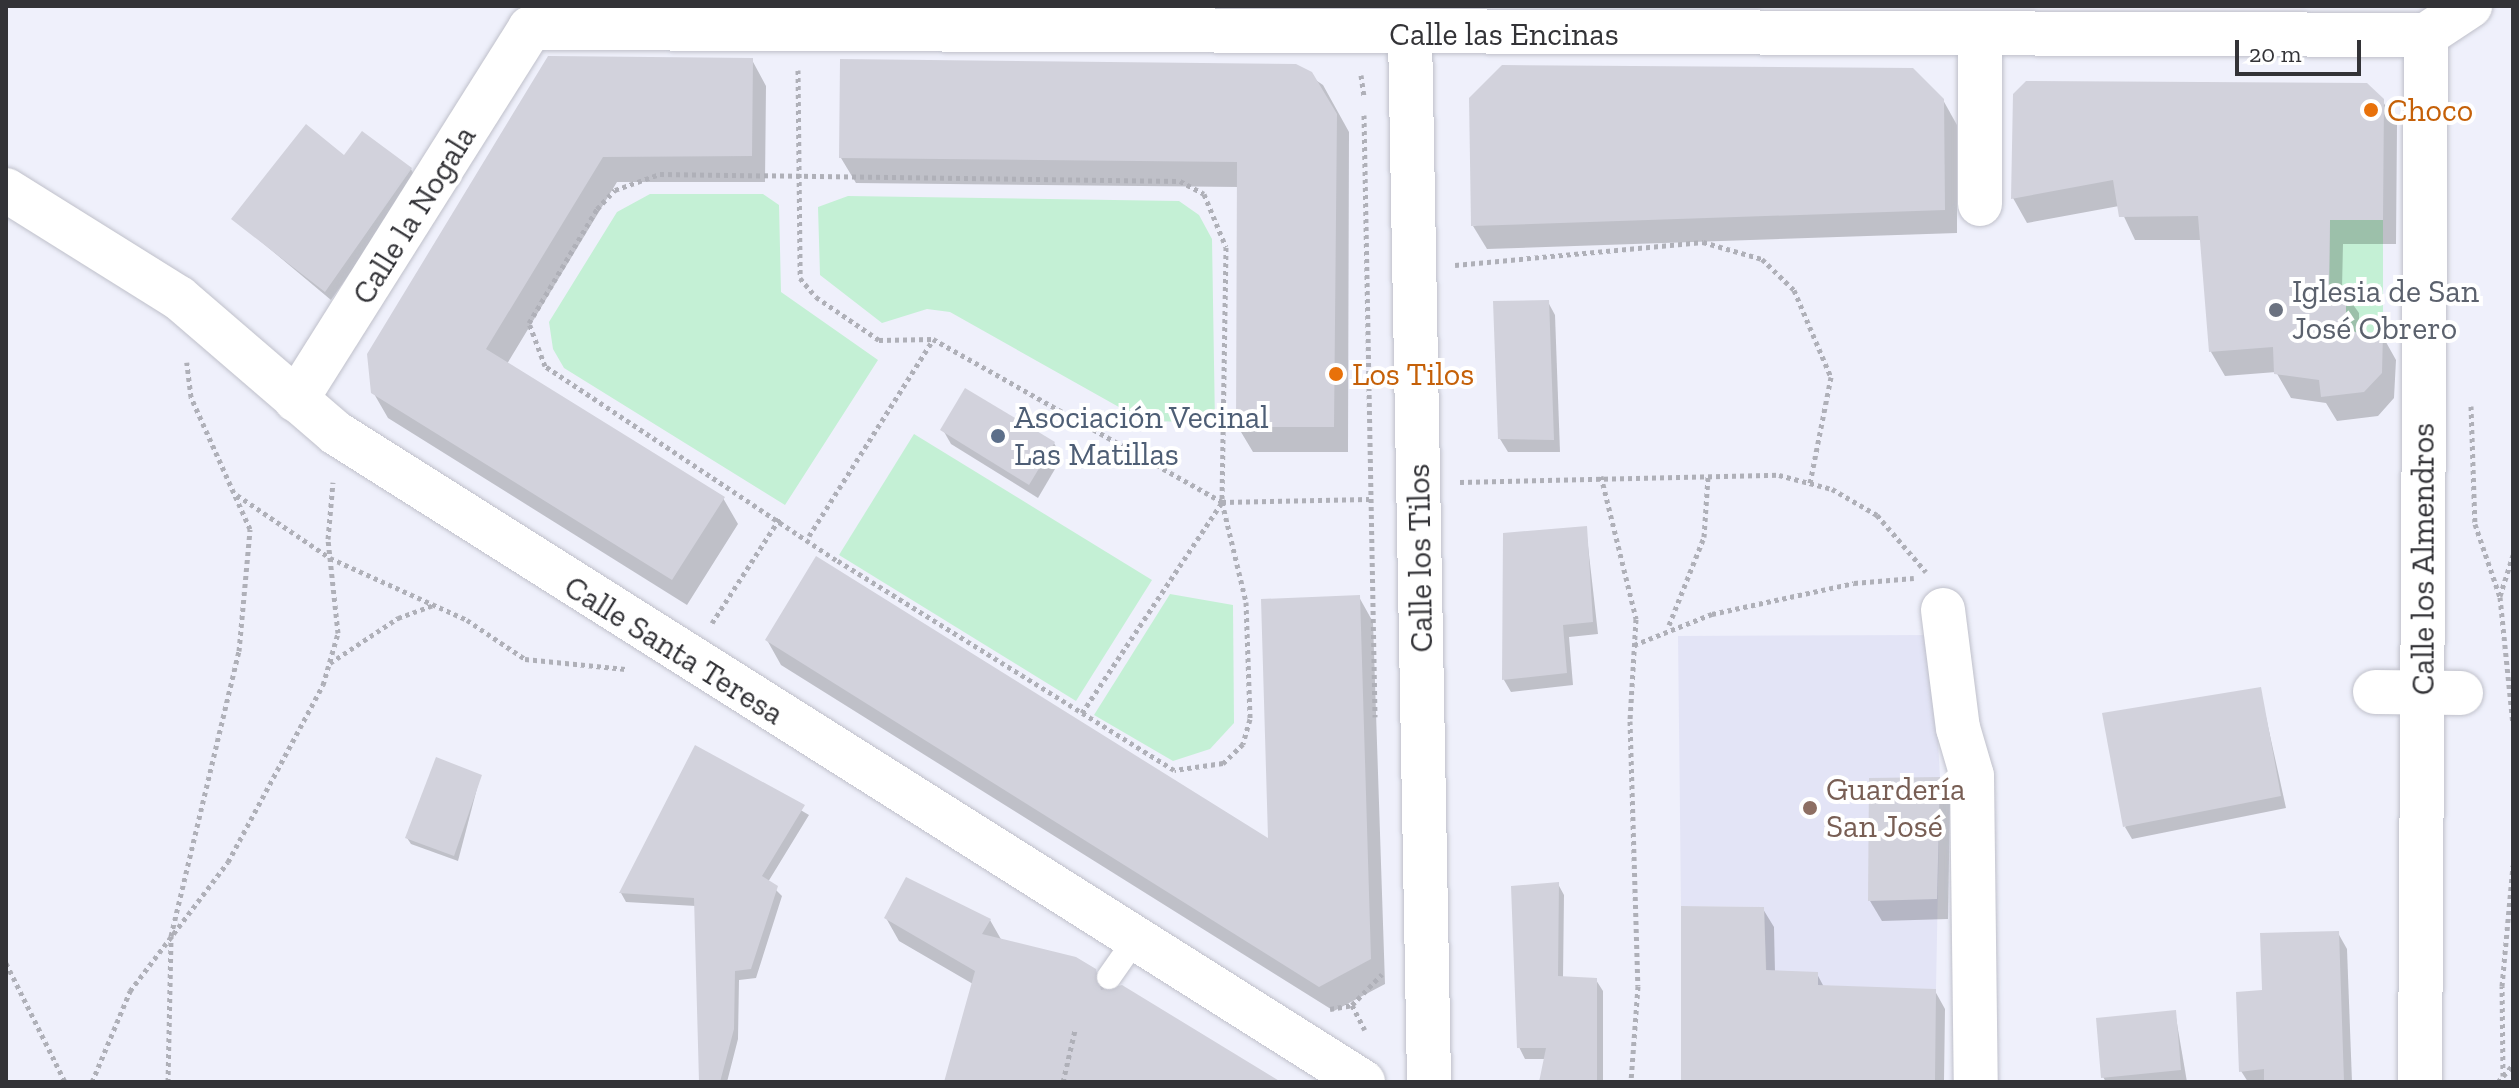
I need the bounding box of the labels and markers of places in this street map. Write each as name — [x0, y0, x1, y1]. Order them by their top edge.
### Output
place label: Choco — [2387, 91, 2473, 129]
marker: Choco — [2362, 101, 2380, 119]
place label: Iglesia de San José Obrero — [2292, 273, 2479, 348]
marker: Iglesia de San José Obrero — [2267, 301, 2285, 319]
place label: Los Tilos — [1352, 355, 1475, 393]
marker: Los Tilos — [1327, 365, 1345, 383]
place label: Asociación Vecinal Las Matillas — [1014, 399, 1270, 474]
marker: Asociación Vecinal Las Matillas — [989, 427, 1007, 445]
place label: Guardería San José — [1826, 771, 1965, 846]
marker: Guardería San José — [1801, 799, 1819, 817]

